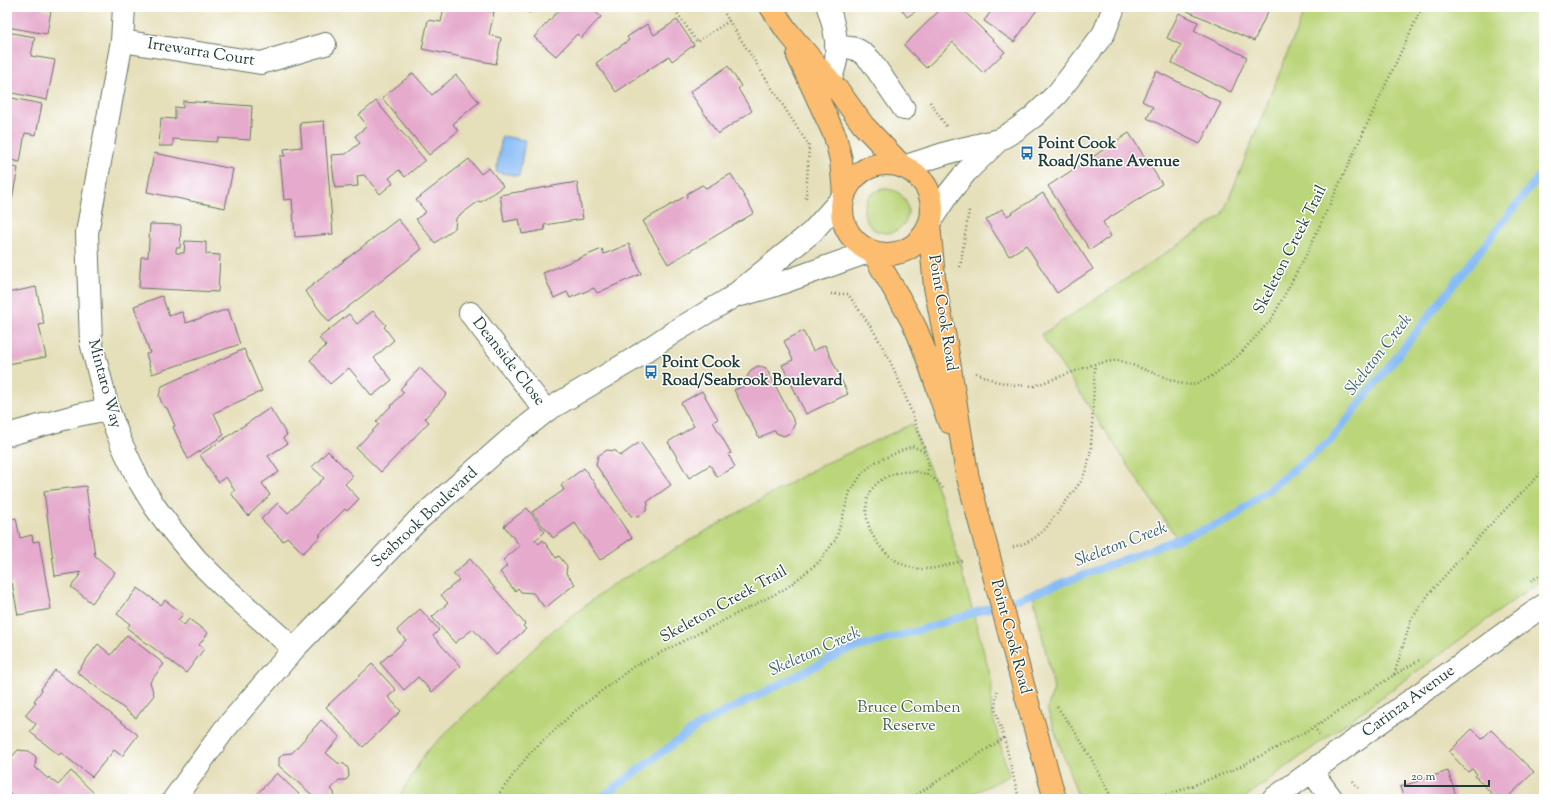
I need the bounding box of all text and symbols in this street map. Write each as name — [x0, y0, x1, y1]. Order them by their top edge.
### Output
street label: Irrewarra Court — [146, 33, 257, 73]
place label: Point Cook Road/Shane Avenue — [1038, 133, 1180, 174]
bus stop icon: Point Cook Road/Shane Avenue — [1019, 145, 1035, 161]
street label: Skeleton Creek Trail — [1249, 181, 1334, 319]
street label: Point Cook Road — [921, 253, 963, 373]
water label: Skeleton Creek — [1340, 309, 1419, 401]
street label: Deanside Close — [466, 313, 550, 411]
street label: Mintaro Way — [81, 337, 127, 431]
place label: Point Cook Road/Seabrook Boulevard — [662, 352, 843, 393]
bus stop icon: Point Cook Road/Seabrook Boulevard — [643, 364, 659, 380]
street label: Seabrook Boulevard — [366, 462, 484, 574]
water label: Skeleton Creek — [1071, 516, 1171, 574]
street label: Skeleton Creek Trail — [656, 560, 792, 649]
street label: Point Cook Road — [984, 577, 1036, 697]
water label: Skeleton Creek — [766, 621, 865, 683]
street label: Carinza Avenue — [1358, 660, 1460, 744]
park label: Bruce Comben Reserve — [857, 697, 961, 738]
scale bar — [1405, 762, 1489, 788]
text: 20 m — [1411, 768, 1436, 786]

